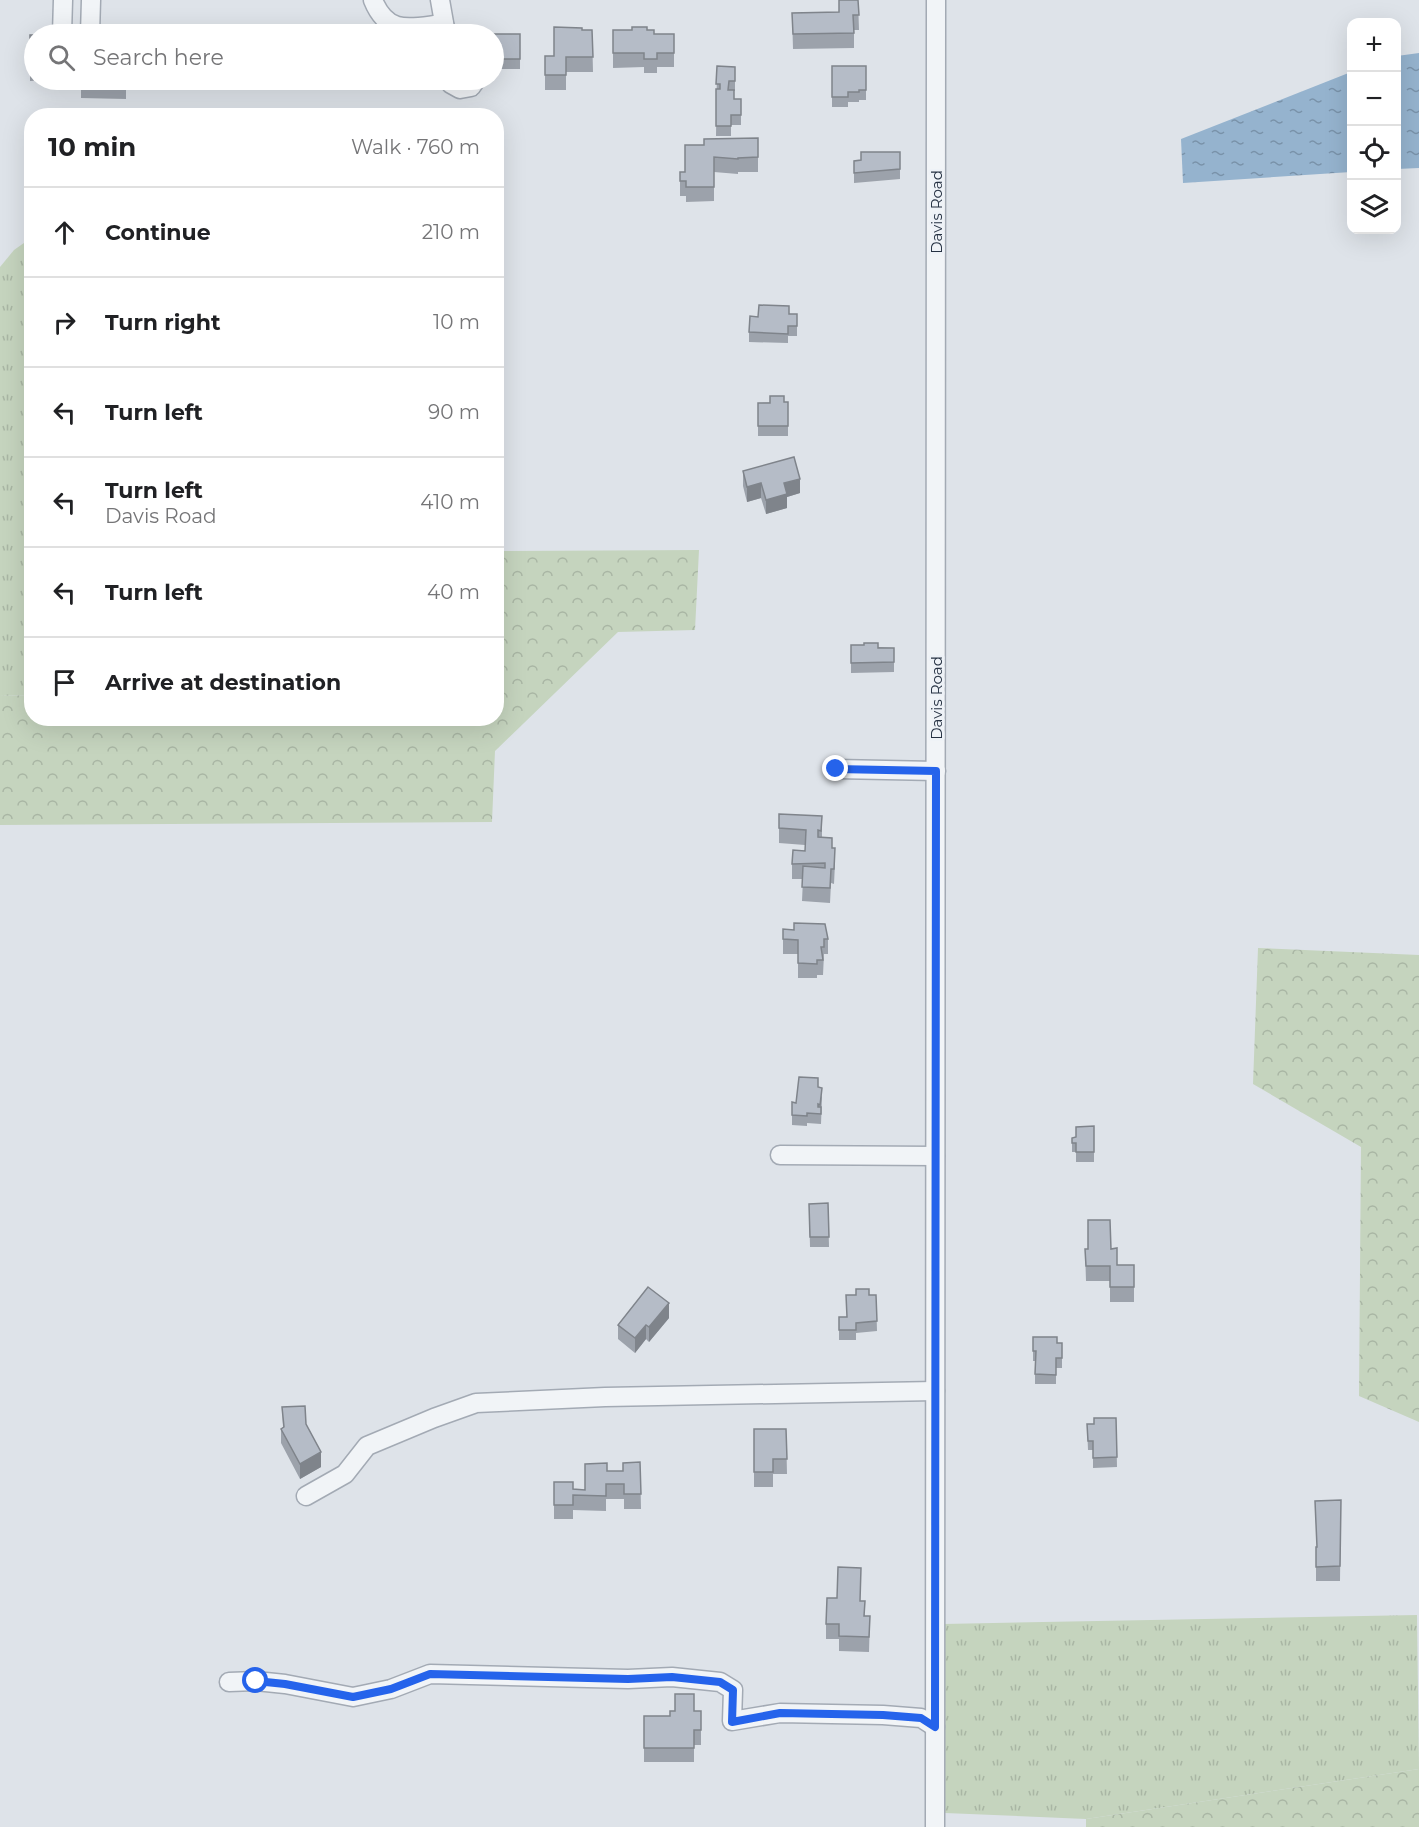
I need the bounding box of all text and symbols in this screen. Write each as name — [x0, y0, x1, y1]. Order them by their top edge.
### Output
map controls — [1347, 18, 1401, 234]
button: + — [1347, 18, 1401, 72]
search box — [24, 24, 504, 90]
icon: search — [45, 41, 78, 74]
text: Search here — [93, 44, 224, 71]
button: − — [1347, 72, 1401, 126]
button: locate — [1347, 126, 1401, 180]
text: 10 min — [48, 131, 136, 163]
text: Walk · 760 m — [351, 135, 480, 159]
street label: Davis Road — [927, 170, 946, 254]
button: layers — [1347, 180, 1401, 234]
icon: ahead — [48, 216, 81, 249]
text: Continue — [105, 219, 211, 246]
text: 210 m — [422, 220, 480, 244]
icon: right — [48, 306, 81, 339]
text: Turn right — [105, 309, 220, 336]
text: 10 m — [433, 310, 480, 334]
icon: left — [48, 396, 81, 429]
text: Turn left — [105, 399, 203, 426]
text: 90 m — [428, 400, 480, 424]
text: Turn left — [105, 477, 203, 504]
icon: left — [48, 486, 81, 519]
text: 410 m — [420, 490, 480, 514]
text: Davis Road — [105, 504, 217, 528]
icon: left — [48, 576, 81, 609]
text: Turn left — [105, 579, 203, 606]
text: 40 m — [427, 580, 480, 604]
street label: Davis Road — [927, 656, 946, 740]
icon: arrive — [48, 666, 81, 699]
text: Arrive at destination — [105, 669, 341, 696]
route end — [822, 755, 848, 781]
route start — [242, 1667, 268, 1693]

